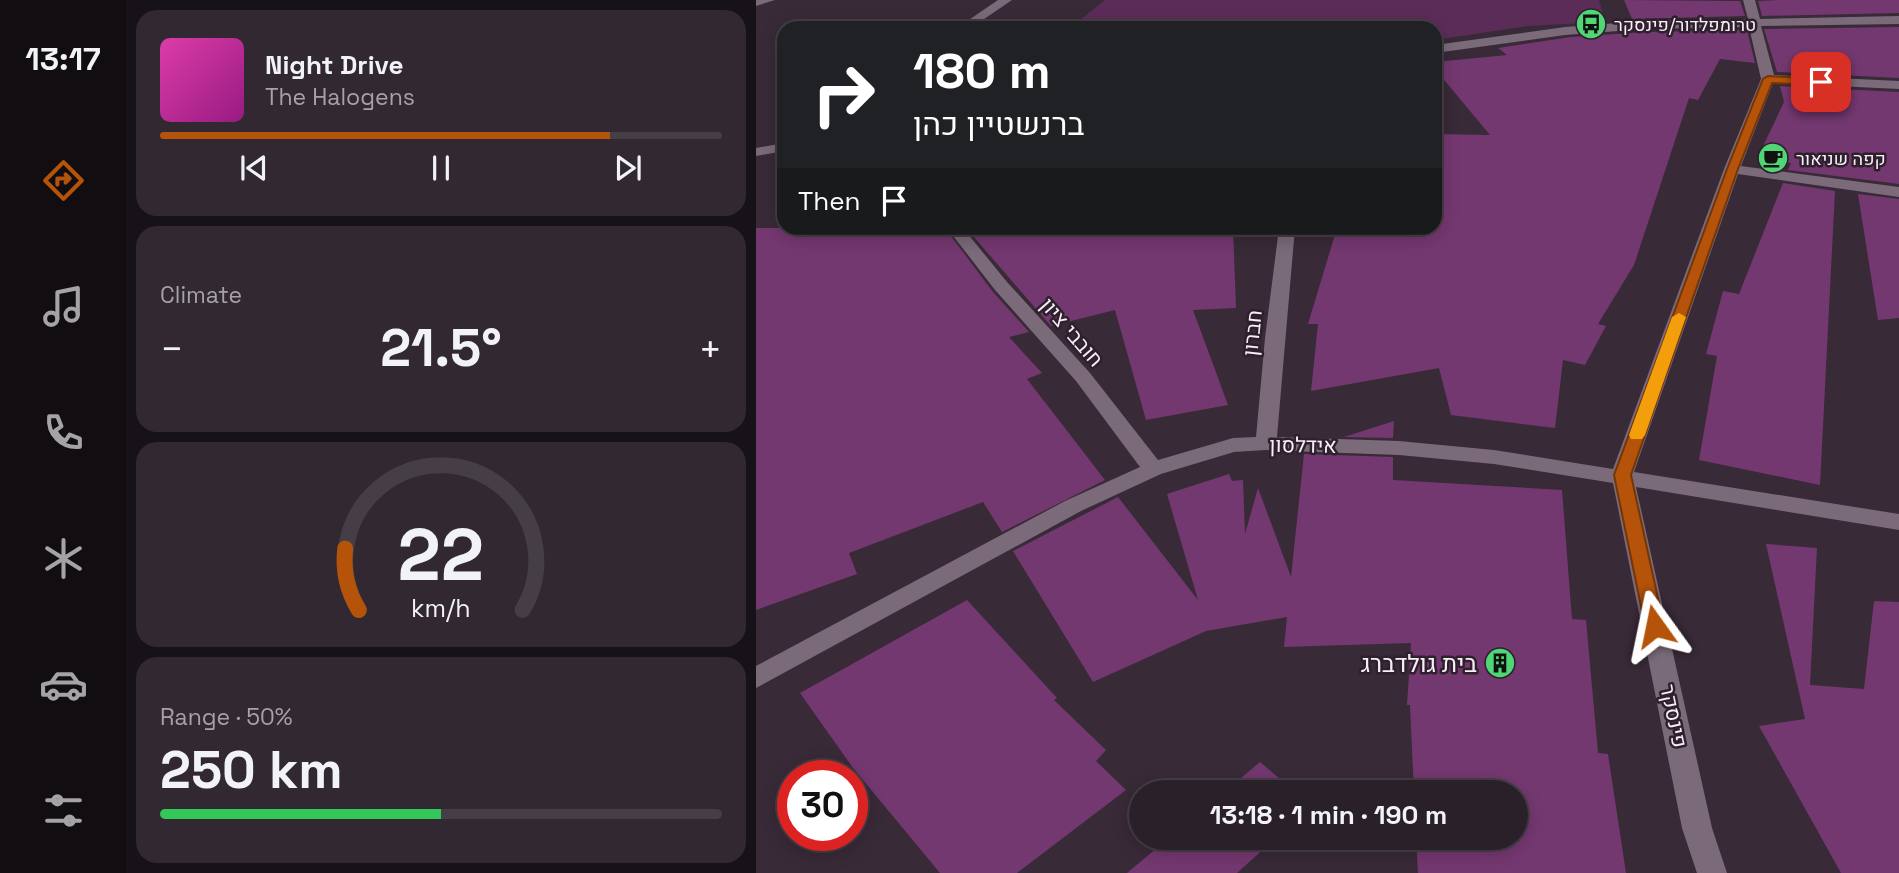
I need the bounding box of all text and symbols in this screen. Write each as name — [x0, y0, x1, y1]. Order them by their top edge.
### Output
bus stop icon: טרומפלדור/פינסקר — [1574, 7, 1608, 41]
place label: טרומפלדור/פינסקר — [1614, 13, 1756, 36]
text: 13:17 — [25, 39, 101, 79]
text: 180 m — [913, 40, 1051, 102]
text: Night Drive — [265, 48, 403, 82]
icon: right — [798, 49, 889, 140]
pin — [1791, 52, 1851, 112]
icon: arrive — [1802, 63, 1840, 101]
text: The Halogens — [265, 82, 415, 112]
text: ברנשטיין כהן — [913, 104, 1084, 144]
cafe icon: קפה שניאור — [1756, 141, 1790, 175]
place label: קפה שניאור — [1796, 147, 1886, 170]
icon: previous — [235, 149, 273, 187]
icon: pause — [422, 149, 460, 187]
icon: next — [609, 149, 647, 187]
icon: directions — [39, 156, 88, 205]
icon: arrive — [875, 182, 913, 220]
text: Then — [798, 184, 861, 218]
text: Climate — [160, 280, 242, 310]
icon: music — [39, 282, 88, 331]
street label: חובבי ציון — [1035, 292, 1109, 372]
street label: חברון — [1236, 309, 1268, 357]
text: 21.5° — [380, 315, 502, 381]
text: − — [160, 325, 184, 373]
text: + — [698, 325, 722, 373]
icon: phone — [39, 408, 88, 457]
street label: אידלסון — [1269, 431, 1337, 459]
text: 22 — [398, 509, 484, 602]
icon: climate — [39, 534, 88, 583]
position arrow — [1618, 589, 1692, 663]
text: km/h — [411, 592, 471, 624]
building icon: בית גולדברג — [1483, 646, 1517, 680]
place label: בית גולדברג — [1361, 648, 1477, 679]
icon: car — [39, 660, 88, 709]
street label: פינסקר — [1654, 682, 1694, 750]
text: Range · 50% — [160, 702, 293, 732]
text: 250 km — [160, 737, 343, 803]
speed limit sign: 30 — [777, 760, 868, 851]
icon: filters — [39, 786, 88, 835]
text: 13:18 · 1 min · 190 m — [1210, 798, 1447, 832]

